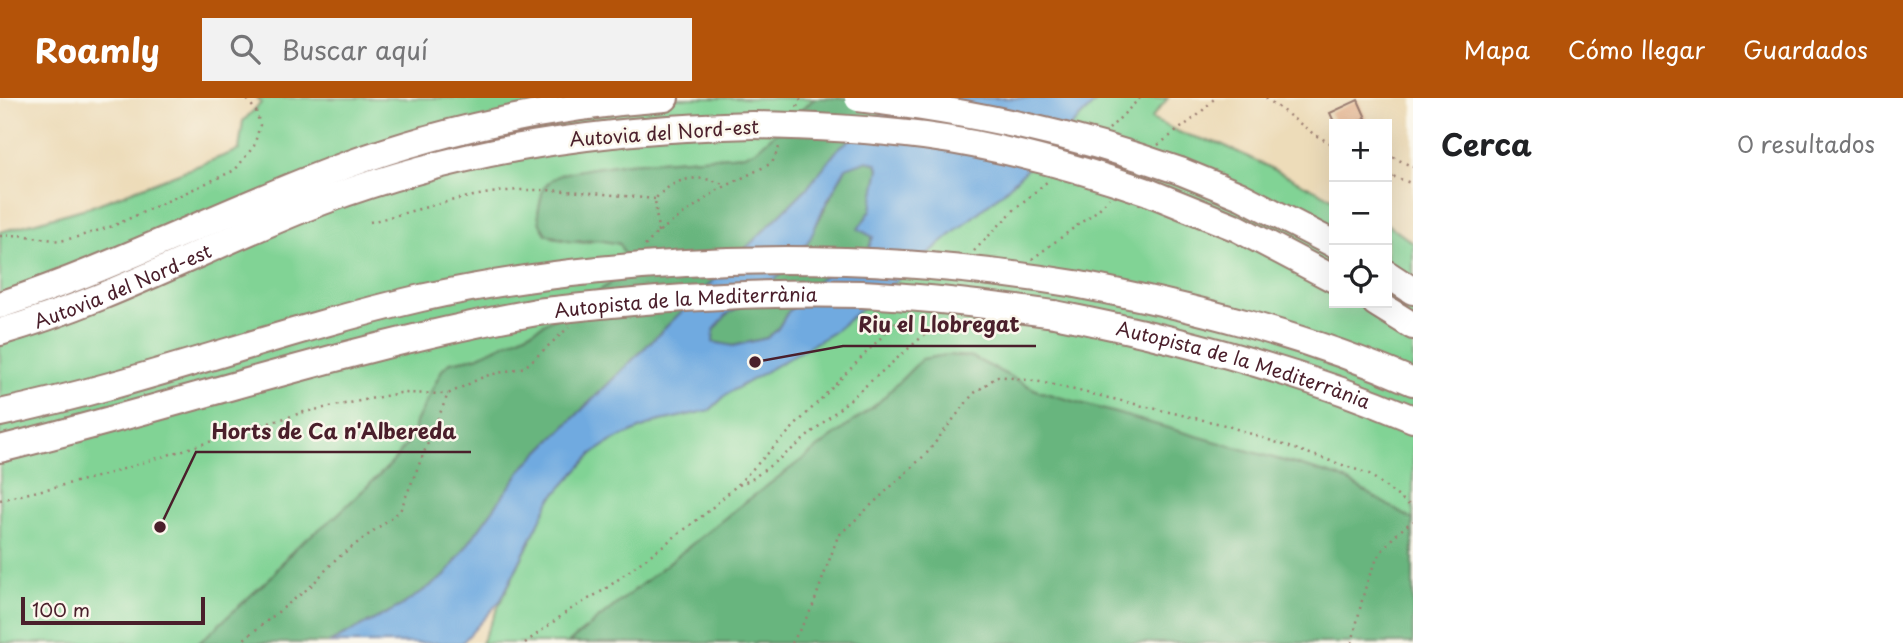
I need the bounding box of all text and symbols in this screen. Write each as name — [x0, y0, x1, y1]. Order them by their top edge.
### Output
search box — [202, 18, 692, 81]
text: Roamly — [35, 24, 160, 74]
icon: search — [226, 30, 264, 68]
text: Buscar aquí — [282, 30, 428, 69]
text: Mapa — [1464, 31, 1530, 67]
text: Cómo llegar — [1568, 31, 1705, 67]
text: Guardados — [1743, 31, 1868, 67]
street label: Autovia del Nord-est — [568, 111, 760, 153]
map controls — [1329, 119, 1392, 308]
button: + — [1329, 119, 1392, 182]
text: Cerca — [1441, 121, 1532, 166]
text: 0 resultados — [1737, 126, 1875, 161]
button: − — [1329, 182, 1392, 245]
street label: Autovia del Nord-est — [30, 236, 216, 335]
button: locate — [1329, 245, 1392, 308]
street label: Autopista de la Mediterrània — [552, 279, 818, 324]
callout: Riu el Llobregat — [843, 304, 1036, 346]
text: Riu el Llobregat — [858, 307, 1020, 339]
street label: Autopista de la Mediterrània — [1114, 313, 1375, 415]
callout: Horts de Ca n'Albereda — [196, 410, 471, 452]
text: Horts de Ca n'Albereda — [212, 414, 457, 446]
scale bar — [21, 594, 205, 626]
text: 100 m — [32, 595, 90, 623]

